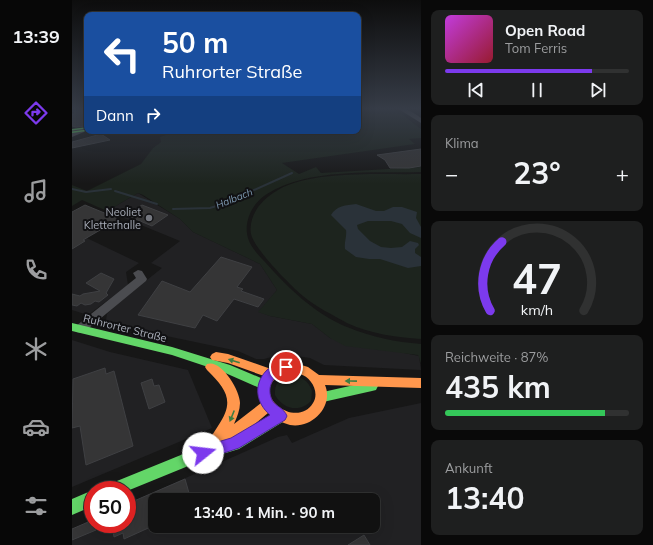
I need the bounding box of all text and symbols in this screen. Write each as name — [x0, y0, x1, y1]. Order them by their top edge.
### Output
text: Open Road — [505, 21, 585, 40]
text: 13:39 — [12, 25, 60, 48]
text: 50 m — [162, 25, 228, 60]
icon: left — [96, 28, 148, 80]
text: Tom Ferris — [505, 40, 567, 56]
text: Ruhrorter Straße — [162, 60, 302, 83]
icon: previous — [465, 79, 487, 101]
icon: pause — [526, 79, 548, 101]
icon: next — [587, 79, 609, 101]
icon: directions — [22, 99, 50, 127]
icon: right — [142, 104, 164, 126]
text: Dann — [96, 106, 134, 125]
text: Klima — [445, 135, 479, 151]
text: 23° — [513, 154, 561, 192]
text: − — [445, 160, 458, 188]
text: + — [616, 160, 629, 188]
icon: music — [22, 177, 50, 205]
water label: Halbach — [214, 185, 255, 212]
place label: Neoliet Kletterhalle — [84, 205, 141, 232]
marker: Neoliet Kletterhalle — [144, 213, 154, 223]
text: 47 — [512, 251, 562, 303]
icon: phone — [22, 256, 50, 284]
text: km/h — [521, 300, 553, 318]
street label: Ruhrorter Straße — [82, 311, 168, 345]
icon: climate — [22, 335, 50, 363]
text: Reichweite · 87% — [445, 349, 549, 365]
pin — [269, 350, 303, 384]
icon: arrive — [275, 356, 297, 378]
one-way arrow — [228, 358, 240, 364]
text: 435 km — [445, 368, 551, 406]
one-way arrow — [345, 377, 357, 384]
one-way arrow — [228, 410, 234, 422]
icon: car — [22, 413, 50, 441]
position arrow — [182, 432, 224, 474]
text: Ankunft — [445, 460, 493, 476]
text: 13:40 — [445, 479, 524, 517]
speed limit sign: 50 — [84, 481, 136, 533]
icon: filters — [22, 492, 50, 520]
text: 13:40 · 1 Min. · 90 m — [193, 503, 335, 522]

